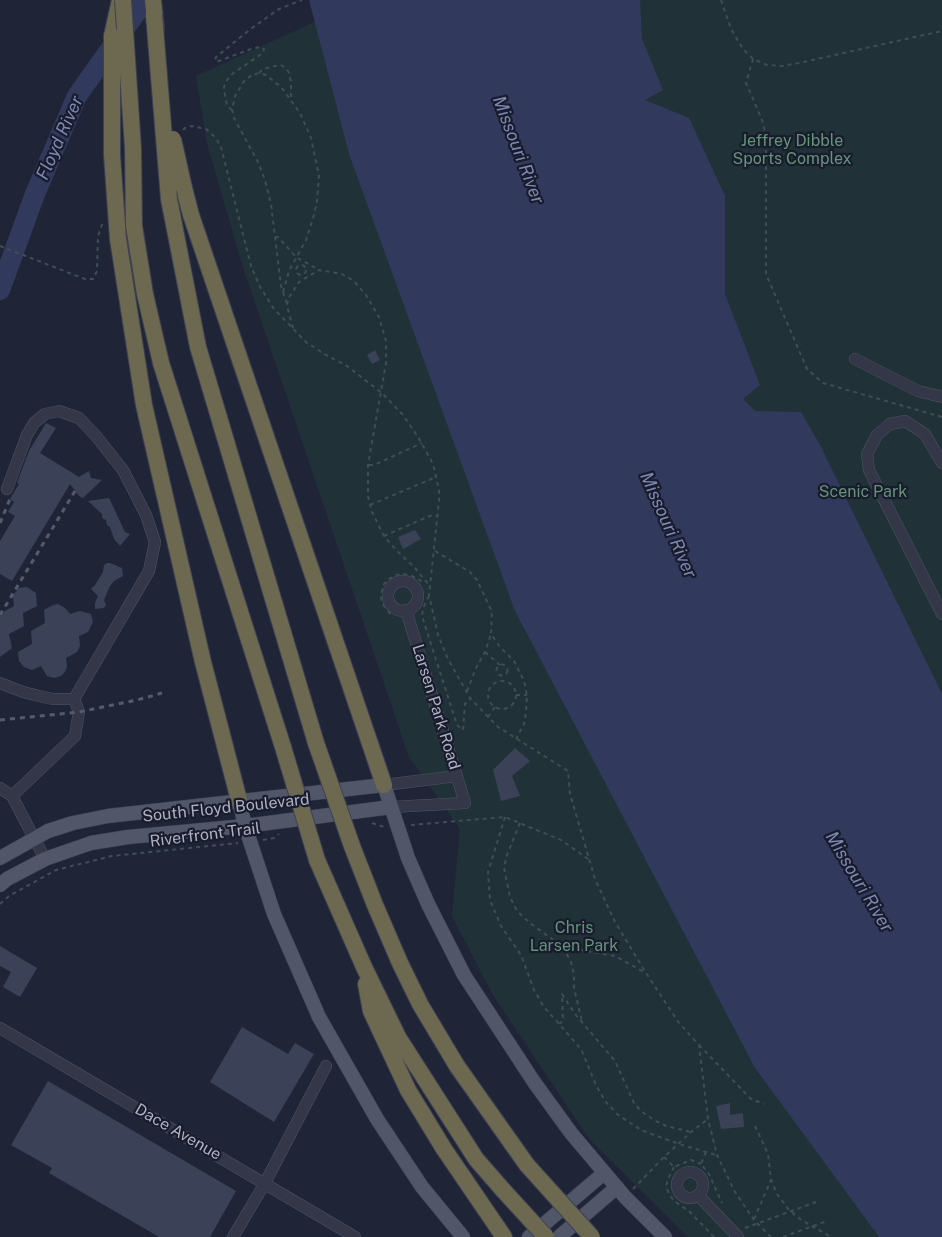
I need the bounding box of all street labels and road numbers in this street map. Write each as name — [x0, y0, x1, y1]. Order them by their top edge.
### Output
street label: Larsen Park Road — [408, 642, 464, 772]
street label: South Floyd Boulevard — [141, 790, 311, 826]
street label: Riverfront Trail — [149, 819, 261, 851]
street label: Dace Avenue — [131, 1100, 225, 1164]

